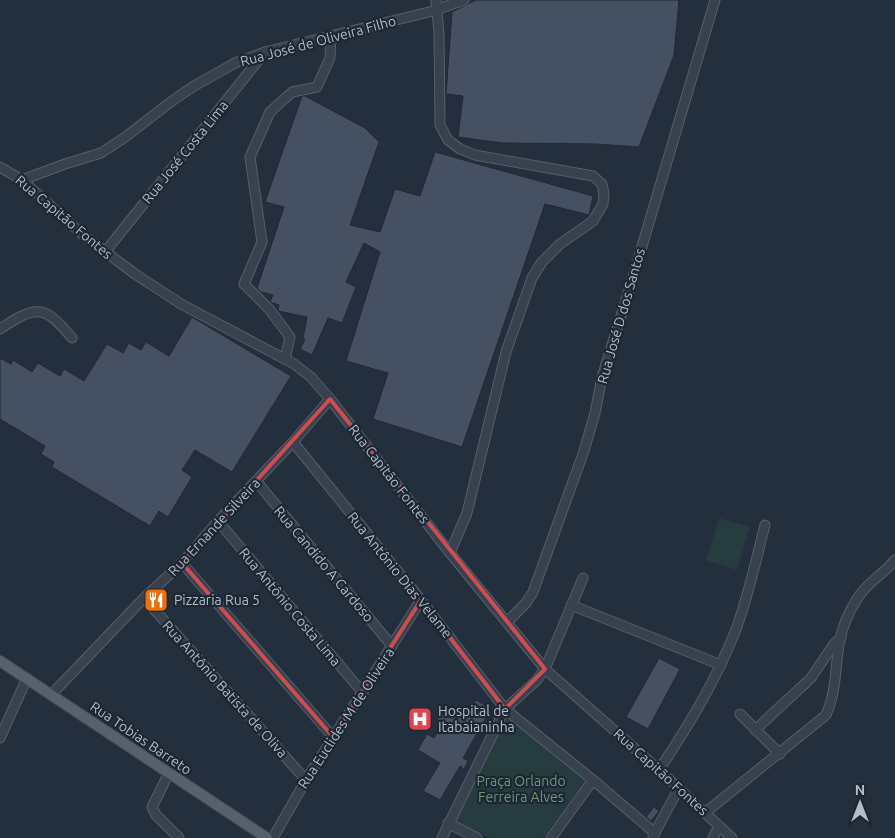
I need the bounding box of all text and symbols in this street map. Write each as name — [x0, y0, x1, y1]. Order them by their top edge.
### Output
street label: Rua José de Oliveira Filho — [238, 13, 398, 69]
street label: Rua José Costa Lima — [139, 97, 231, 207]
street label: Rua Capitão Fontes — [12, 172, 116, 262]
street label: Rua José D dos Santos — [594, 246, 648, 386]
street label: Rua Capitão Fontes — [345, 421, 433, 527]
street label: Rua Ernande Silveira — [165, 475, 263, 579]
street label: Rua Candido A Cardoso — [271, 503, 377, 625]
street label: Rua Antônio Dias Velame — [344, 509, 456, 641]
street label: Rua Antônio Costa Lima — [236, 545, 344, 669]
restaurant icon: Pizzaria Rua 5 — [143, 587, 169, 613]
place label: Pizzaria Rua 5 — [174, 592, 260, 608]
street label: Rua Antônio Batista de Oliva — [159, 617, 291, 761]
street label: Rua Euclides M de Oliveira — [294, 645, 398, 791]
street label: Rua Tobias Barreto — [87, 698, 195, 778]
place label: Hospital de Itabaianinha — [438, 703, 515, 735]
hospital icon: Hospital de Itabaianinha — [407, 706, 433, 732]
street label: Rua Capitão Fontes — [611, 725, 711, 819]
park label: Praça Orlando Ferreira Alves — [476, 773, 566, 805]
north arrow — [835, 778, 885, 828]
text: N — [855, 782, 865, 798]

